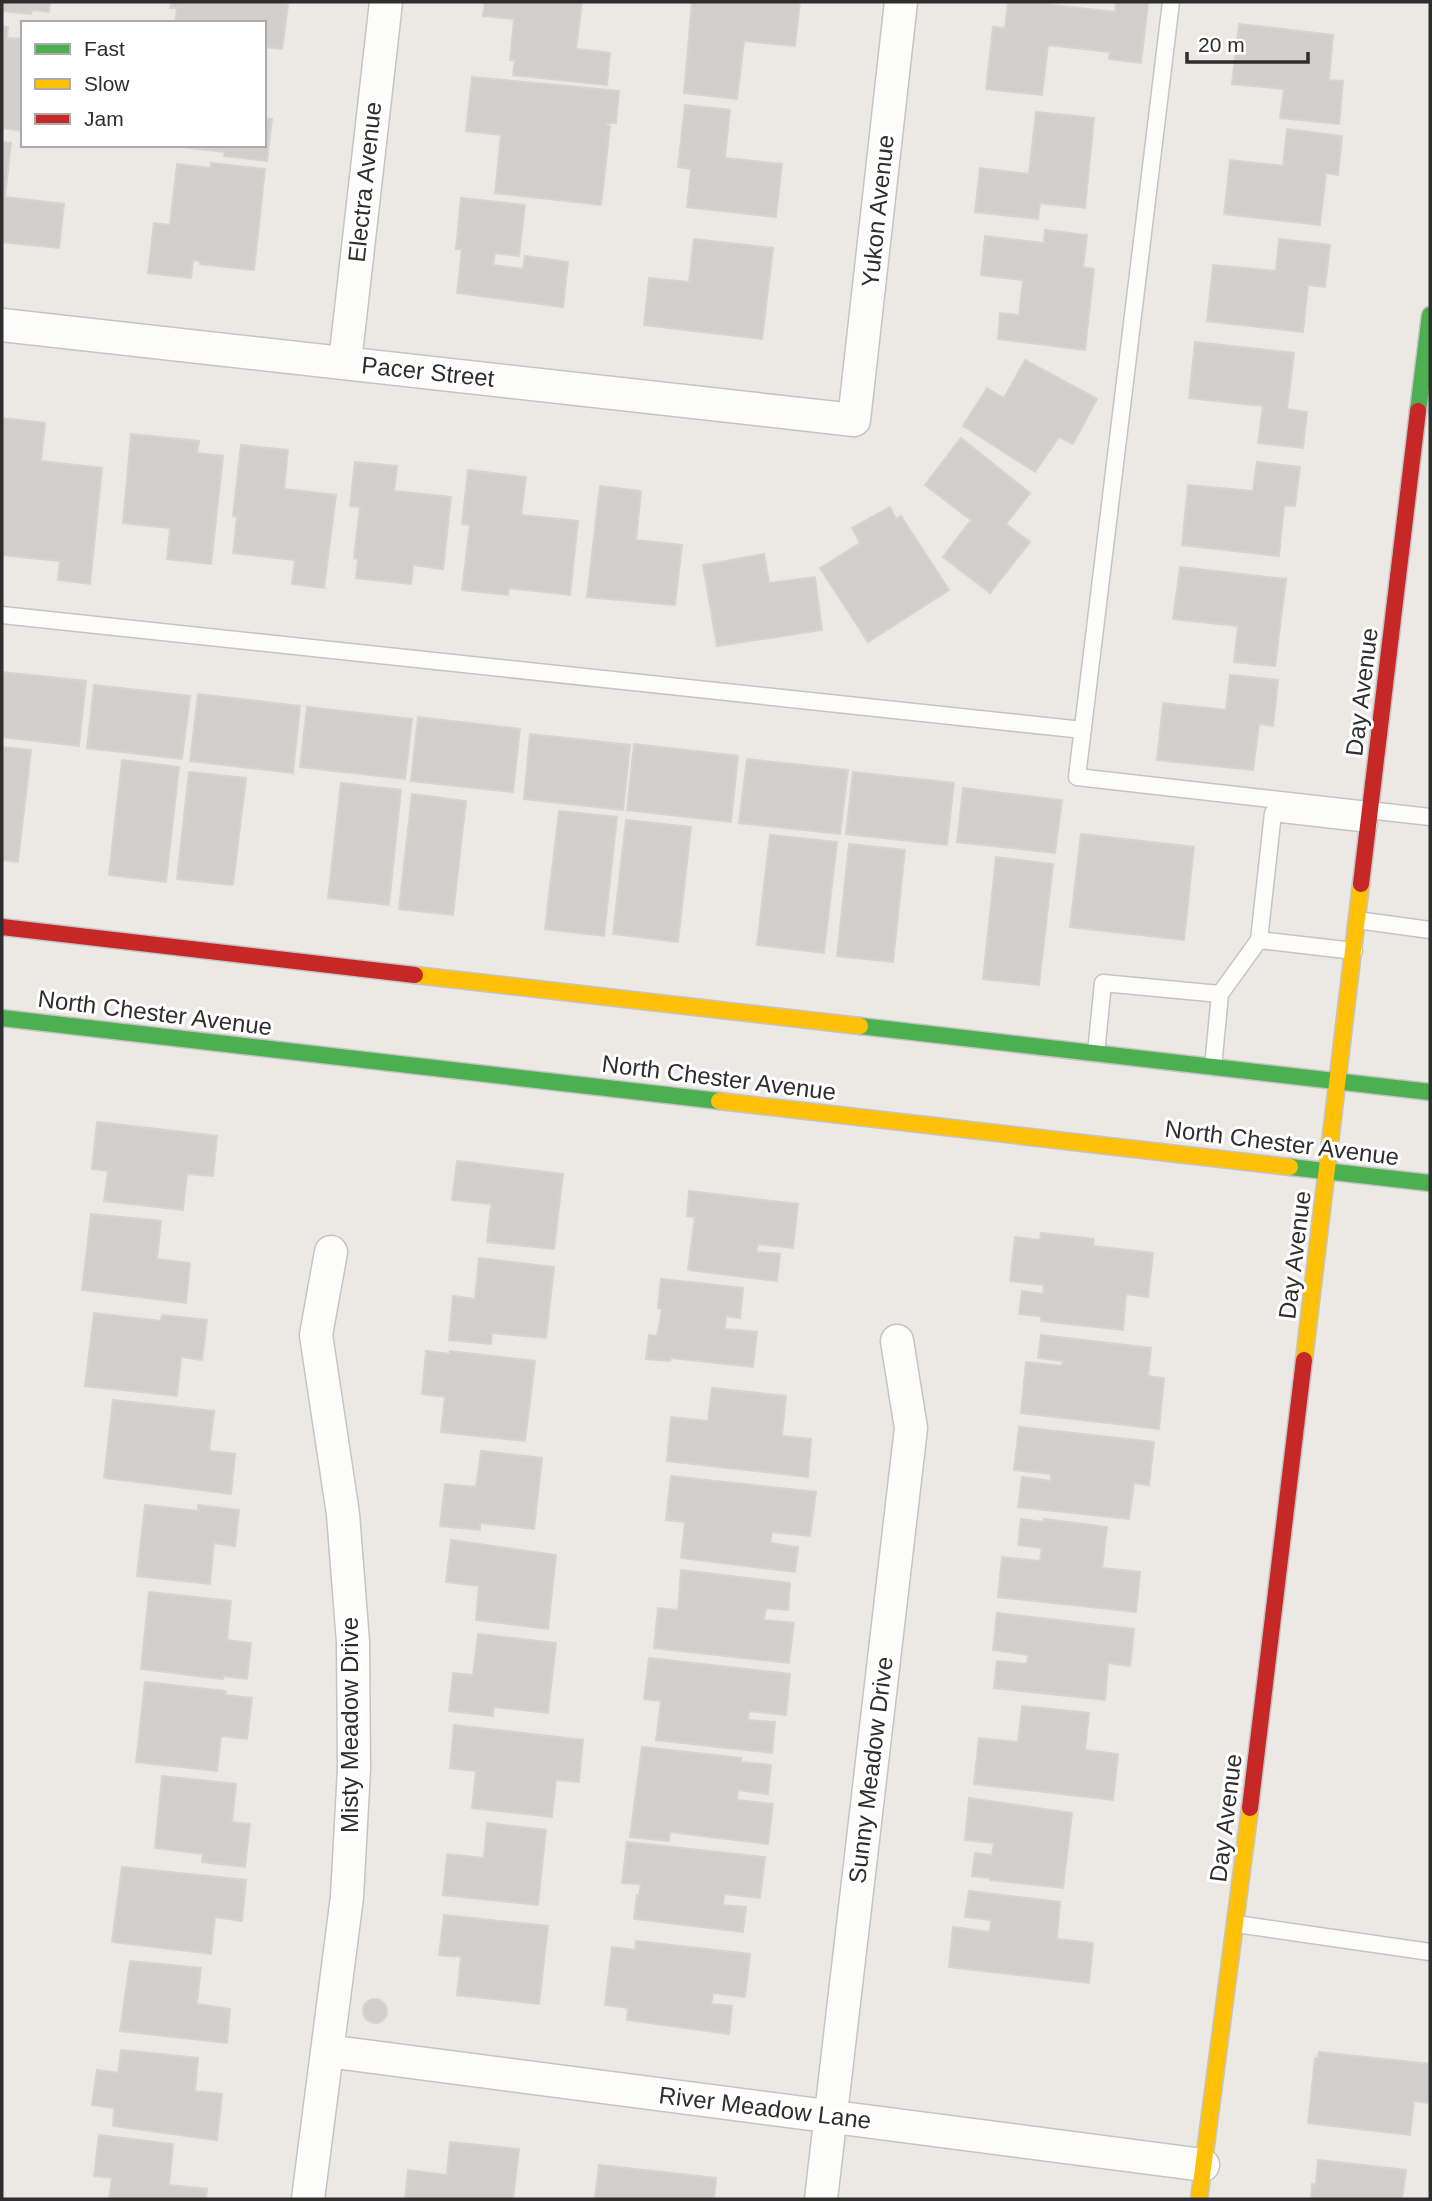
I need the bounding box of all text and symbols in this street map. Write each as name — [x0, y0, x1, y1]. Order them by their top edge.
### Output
legend — [21, 21, 266, 147]
scale bar — [1187, 21, 1308, 65]
text: 20 m — [1198, 33, 1245, 56]
text: Fast — [84, 37, 125, 60]
text: Slow — [84, 72, 130, 95]
street label: Electra Avenue — [343, 100, 386, 263]
text: Jam — [84, 107, 124, 130]
street label: Yukon Avenue — [856, 133, 899, 288]
street label: Pacer Street — [360, 351, 496, 392]
street label: Day Avenue — [1340, 626, 1383, 758]
street label: North Chester Avenue — [36, 985, 274, 1040]
street label: North Chester Avenue — [600, 1050, 838, 1105]
street label: North Chester Avenue — [1163, 1115, 1401, 1170]
street label: Day Avenue — [1273, 1189, 1316, 1321]
street label: Misty Meadow Drive — [336, 1617, 363, 1833]
street label: Sunny Meadow Drive — [843, 1655, 898, 1885]
street label: Day Avenue — [1204, 1752, 1247, 1884]
street label: River Meadow Lane — [657, 2081, 873, 2134]

